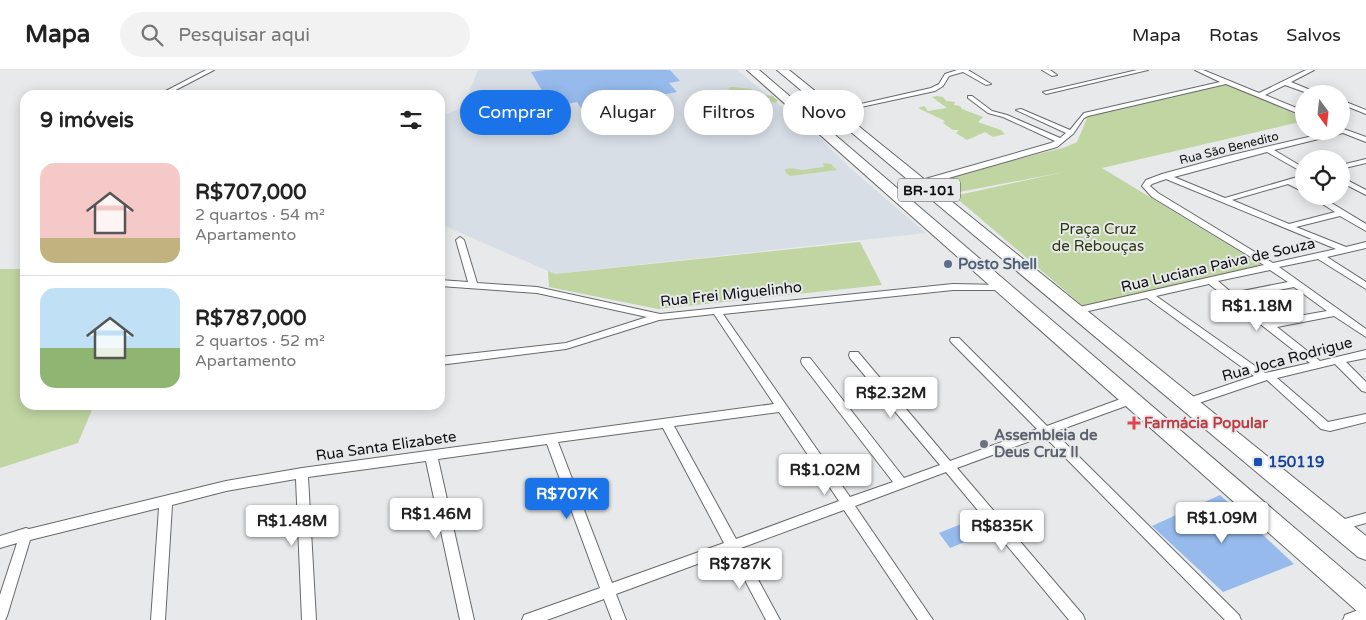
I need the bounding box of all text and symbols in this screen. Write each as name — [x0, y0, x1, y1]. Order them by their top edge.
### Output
search box — [120, 12, 470, 57]
text: Mapa — [25, 20, 90, 49]
icon: search — [138, 21, 166, 49]
text: Pesquisar aqui — [178, 24, 310, 46]
text: Mapa — [1132, 24, 1181, 46]
text: Rotas — [1209, 24, 1258, 46]
text: Salvos — [1286, 24, 1341, 46]
north arrow — [1295, 85, 1350, 140]
map controls — [1295, 85, 1350, 205]
chip: Comprar — [460, 90, 571, 135]
chip: Alugar — [581, 90, 674, 135]
chip: Filtros — [684, 90, 773, 135]
chip: Novo — [783, 90, 864, 135]
icon: filters — [397, 106, 425, 134]
text: 9 imóveis — [40, 108, 134, 133]
street label: Rua São Benedito — [1178, 129, 1280, 167]
button: locate — [1295, 150, 1350, 205]
road number: BR-101 — [898, 178, 960, 202]
text: R$707,000 — [195, 180, 306, 205]
icon: home — [80, 183, 140, 243]
text: 2 quartos · 54 m² — [195, 205, 325, 225]
park label: Praça Cruz de Rebouças — [1052, 220, 1144, 255]
text: Apartamento — [195, 225, 296, 245]
street label: Rua Luciana Paiva de Souza — [1119, 234, 1317, 296]
place label: Posto Shell — [958, 255, 1037, 273]
marker: Posto Shell — [942, 258, 954, 270]
street label: Rua Frei Miguelinho — [659, 278, 803, 310]
pin: R$1.18M — [1211, 290, 1303, 332]
text: R$1.18M — [1221, 296, 1293, 316]
text: R$787,000 — [195, 306, 306, 331]
icon: home — [80, 308, 140, 368]
text: 2 quartos · 52 m² — [195, 331, 325, 351]
street label: Rua Joca Rodrigue — [1220, 333, 1354, 385]
text: Apartamento — [195, 351, 296, 371]
pin: R$2.32M — [845, 376, 937, 419]
text: R$2.32M — [855, 383, 927, 403]
place label: Farmácia Popular — [1144, 414, 1268, 433]
marker: Farmácia Popular — [1128, 417, 1140, 429]
place label: Assembleia de Deus Cruz II — [994, 426, 1098, 461]
street label: Rua Santa Elizabete — [315, 427, 457, 465]
marker: Assembleia de Deus Cruz II — [978, 438, 990, 450]
place label: 150119 — [1268, 453, 1325, 471]
pin: R$1.02M — [779, 454, 871, 496]
marker: 150119 — [1252, 456, 1264, 468]
text: R$1.02M — [789, 460, 861, 480]
pin: R$707K — [526, 478, 608, 520]
text: R$707K — [536, 484, 598, 504]
pin: R$1.46M — [390, 498, 482, 540]
pin: R$1.09M — [1176, 502, 1268, 544]
pin: R$1.48M — [246, 504, 338, 547]
text: R$1.46M — [401, 504, 471, 524]
text: R$1.09M — [1186, 508, 1258, 528]
pin: R$835K — [961, 510, 1043, 552]
text: R$1.48M — [257, 511, 327, 531]
text: R$835K — [971, 516, 1033, 536]
pin: R$787K — [699, 548, 781, 590]
text: R$787K — [709, 554, 771, 574]

